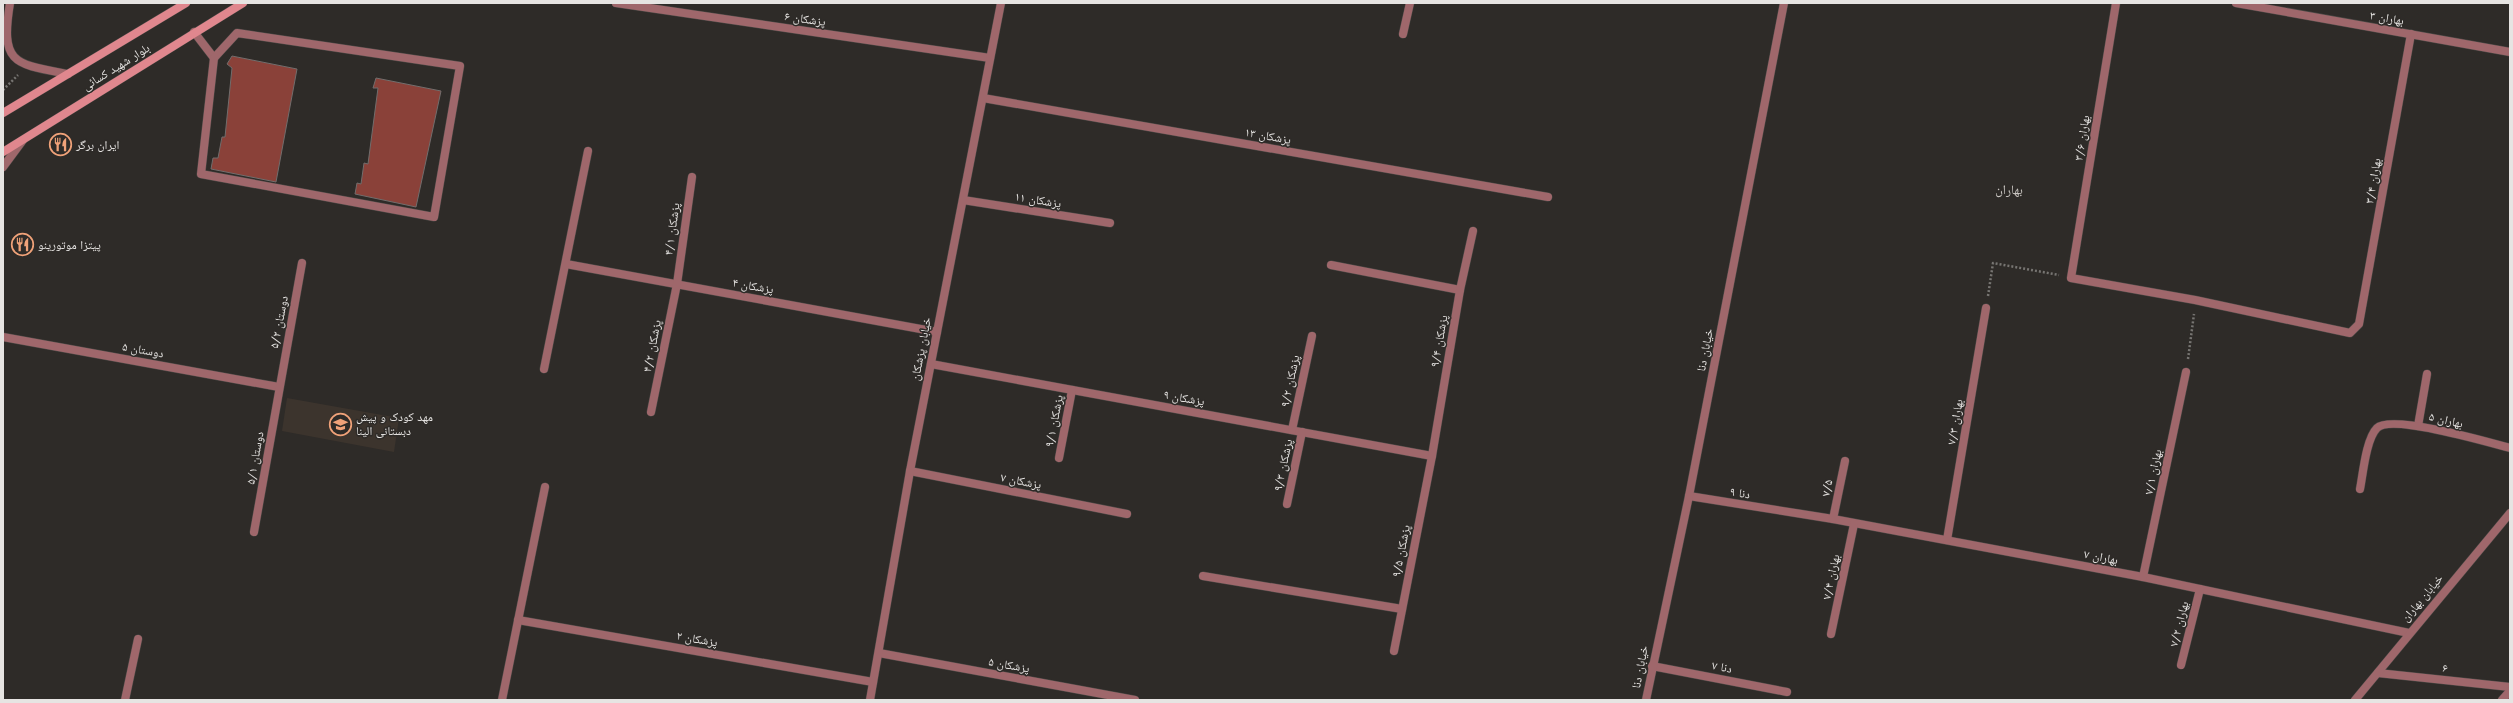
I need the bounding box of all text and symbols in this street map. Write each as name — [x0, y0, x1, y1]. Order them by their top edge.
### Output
street label: ۳ بهاران — [2368, 6, 2406, 30]
street label: ۶ پزشکان — [783, 7, 827, 31]
street label: بلوار شهید کسائی — [79, 39, 153, 95]
street label: ۳/۶ بهاران — [2070, 114, 2094, 162]
street label: ۱۳ پزشکان — [1243, 123, 1293, 149]
restaurant icon: ایران برگر — [47, 132, 73, 158]
place label: ایران برگر — [75, 136, 119, 154]
street label: ۳/۴ بهاران — [2360, 157, 2386, 205]
district label: بهاران — [1995, 180, 2023, 199]
street label: ۱۱ پزشکان — [1013, 187, 1063, 213]
street label: ۴/۱ پزشکان — [659, 201, 685, 256]
restaurant icon: پیتزا موتورینو — [10, 232, 36, 258]
place label: پیتزا موتورینو — [38, 236, 101, 254]
street label: ۴ پزشکان — [731, 274, 775, 299]
street label: ۵/۲ دوستان — [265, 294, 293, 350]
street label: ۹/۴ پزشکان — [1426, 313, 1453, 369]
street label: خیابان پزشکان — [906, 315, 936, 382]
street label: ۴/۲ پزشکان — [638, 318, 666, 374]
street label: خیابان دنا — [1692, 327, 1718, 373]
street label: ۵ دوستان — [121, 338, 165, 363]
street label: ۹/۲ پزشکان — [1276, 353, 1304, 409]
street label: ۹ پزشکان — [1162, 386, 1206, 411]
street label: ۹/۱ پزشکان — [1040, 393, 1068, 449]
street label: ۷/۳ بهاران — [1942, 398, 1968, 446]
street label: ۵ بهاران — [2427, 407, 2465, 433]
place label: مهد کودک و پیش دبستانی الینا — [356, 408, 433, 440]
school or university icon: مهد کودک و پیش دبستانی الینا — [327, 411, 353, 437]
street label: ۵/۱ دوستان — [241, 430, 269, 486]
street label: ۹/۳ پزشکان — [1269, 437, 1297, 493]
street label: ۷/۱ بهاران — [2139, 448, 2167, 496]
street label: ۷ پزشکان — [999, 468, 1044, 494]
street label: ۷/۵ — [1817, 478, 1837, 498]
street label: ۹ دنا — [1728, 482, 1752, 504]
street label: ۹/۵ پزشکان — [1387, 523, 1415, 579]
street label: ۷ بهاران — [2082, 545, 2120, 569]
street label: ۷/۴ بهاران — [1817, 553, 1845, 601]
street label: خیابان بهاران — [2397, 570, 2448, 626]
street label: ۷/۲ بهاران — [2165, 600, 2193, 648]
street label: ۲ پزشکان — [675, 627, 719, 652]
street label: خیابان دنا — [1627, 644, 1653, 690]
street label: ۵ پزشکان — [987, 653, 1031, 678]
street label: ۷ دنا — [1710, 656, 1734, 678]
street label: ۶ — [2441, 659, 2449, 677]

